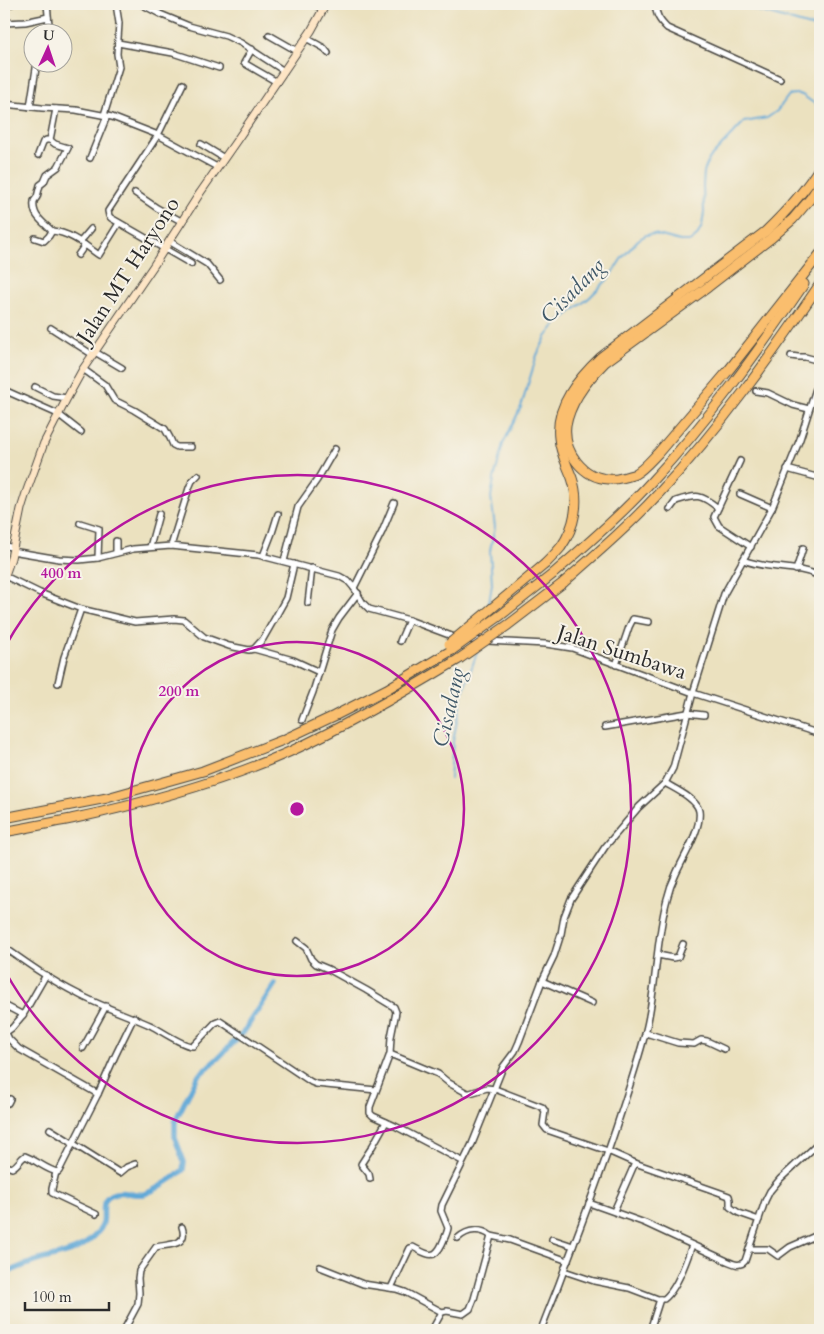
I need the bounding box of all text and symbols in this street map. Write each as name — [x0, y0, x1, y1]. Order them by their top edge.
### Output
north arrow — [22, 22, 72, 72]
text: U — [42, 26, 55, 45]
street label: Jalan MT Haryono — [69, 192, 187, 352]
water label: Cisadang — [534, 251, 612, 330]
text: 400 m — [41, 563, 82, 583]
street label: Jalan Sumbawa — [551, 617, 690, 687]
water label: Cisadang — [425, 664, 473, 750]
text: 200 m — [159, 681, 200, 701]
centre of rings — [288, 800, 306, 818]
scale bar — [25, 1279, 109, 1311]
text: 100 m — [32, 1287, 72, 1307]

